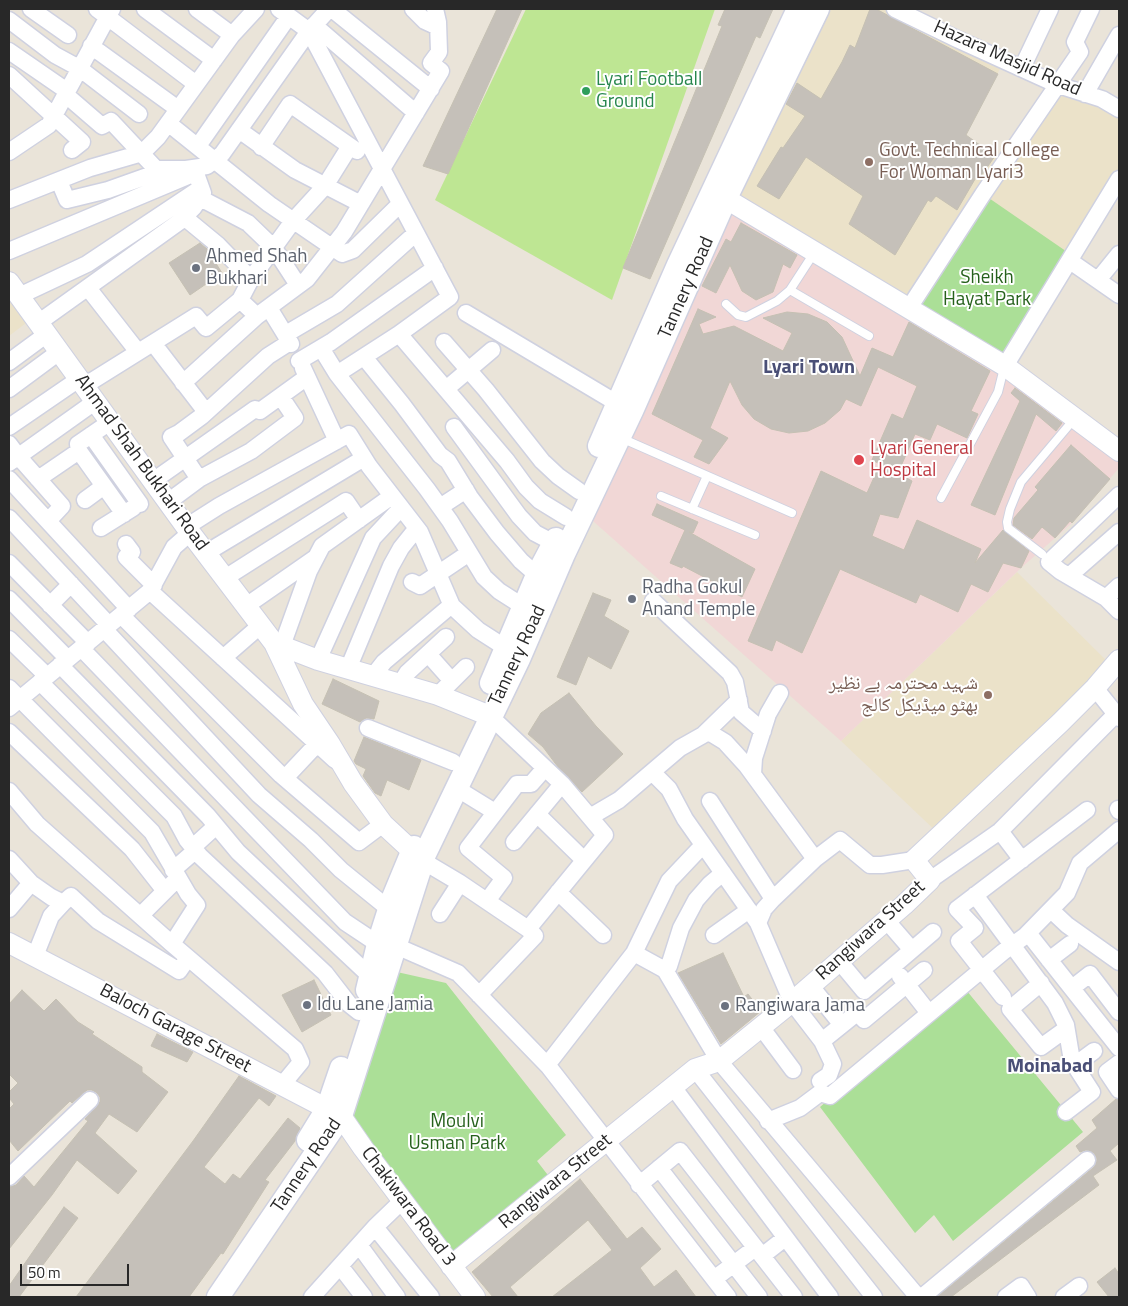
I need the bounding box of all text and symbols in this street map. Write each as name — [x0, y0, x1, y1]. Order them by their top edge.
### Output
street label: Hazara Masjid Road — [930, 16, 1084, 102]
place label: Lyari Football Ground — [596, 69, 702, 113]
marker: Lyari Football Ground — [580, 85, 592, 97]
place label: Govt. Technical College For Woman Lyari3 — [879, 140, 1060, 184]
marker: Govt. Technical College For Woman Lyari3 — [863, 156, 875, 168]
street label: Tannery Road — [654, 234, 720, 342]
place label: Ahmed Shah Bukhari — [206, 246, 307, 290]
marker: Ahmed Shah Bukhari — [190, 262, 202, 274]
park label: Sheikh Hayat Park — [943, 267, 1031, 311]
district label: Lyari Town — [763, 356, 855, 380]
street label: Ahmad Shah Bukhari Road — [69, 370, 213, 556]
place label: Lyari General Hospital — [870, 438, 973, 482]
marker: Lyari General Hospital — [852, 453, 866, 467]
place label: Radha Gokul Anand Temple — [642, 577, 755, 621]
marker: Radha Gokul Anand Temple — [626, 593, 638, 605]
street label: Tannery Road — [485, 602, 551, 710]
place label: شہید محترمہ بے نظیر بھٹو میڈیکل کالج — [829, 673, 978, 717]
marker: شہید محترمہ بے نظیر بھٹو میڈیکل کالج — [982, 689, 994, 701]
street label: Rangiwara Street — [812, 876, 930, 986]
street label: Baloch Garage Street — [95, 979, 255, 1079]
place label: Idu Lane Jamia — [317, 994, 433, 1016]
place label: Rangiwara Jama — [735, 995, 865, 1017]
marker: Idu Lane Jamia — [301, 999, 313, 1011]
marker: Rangiwara Jama — [719, 1000, 731, 1012]
district label: Moinabad — [1007, 1055, 1093, 1079]
park label: Moulvi Usman Park — [408, 1111, 506, 1155]
street label: Tannery Road — [267, 1114, 347, 1218]
street label: Rangiwara Street — [495, 1130, 617, 1234]
street label: Chakiwara Road 3 — [356, 1143, 460, 1271]
scale bar — [22, 1254, 131, 1286]
text: 50 m — [28, 1261, 61, 1284]

